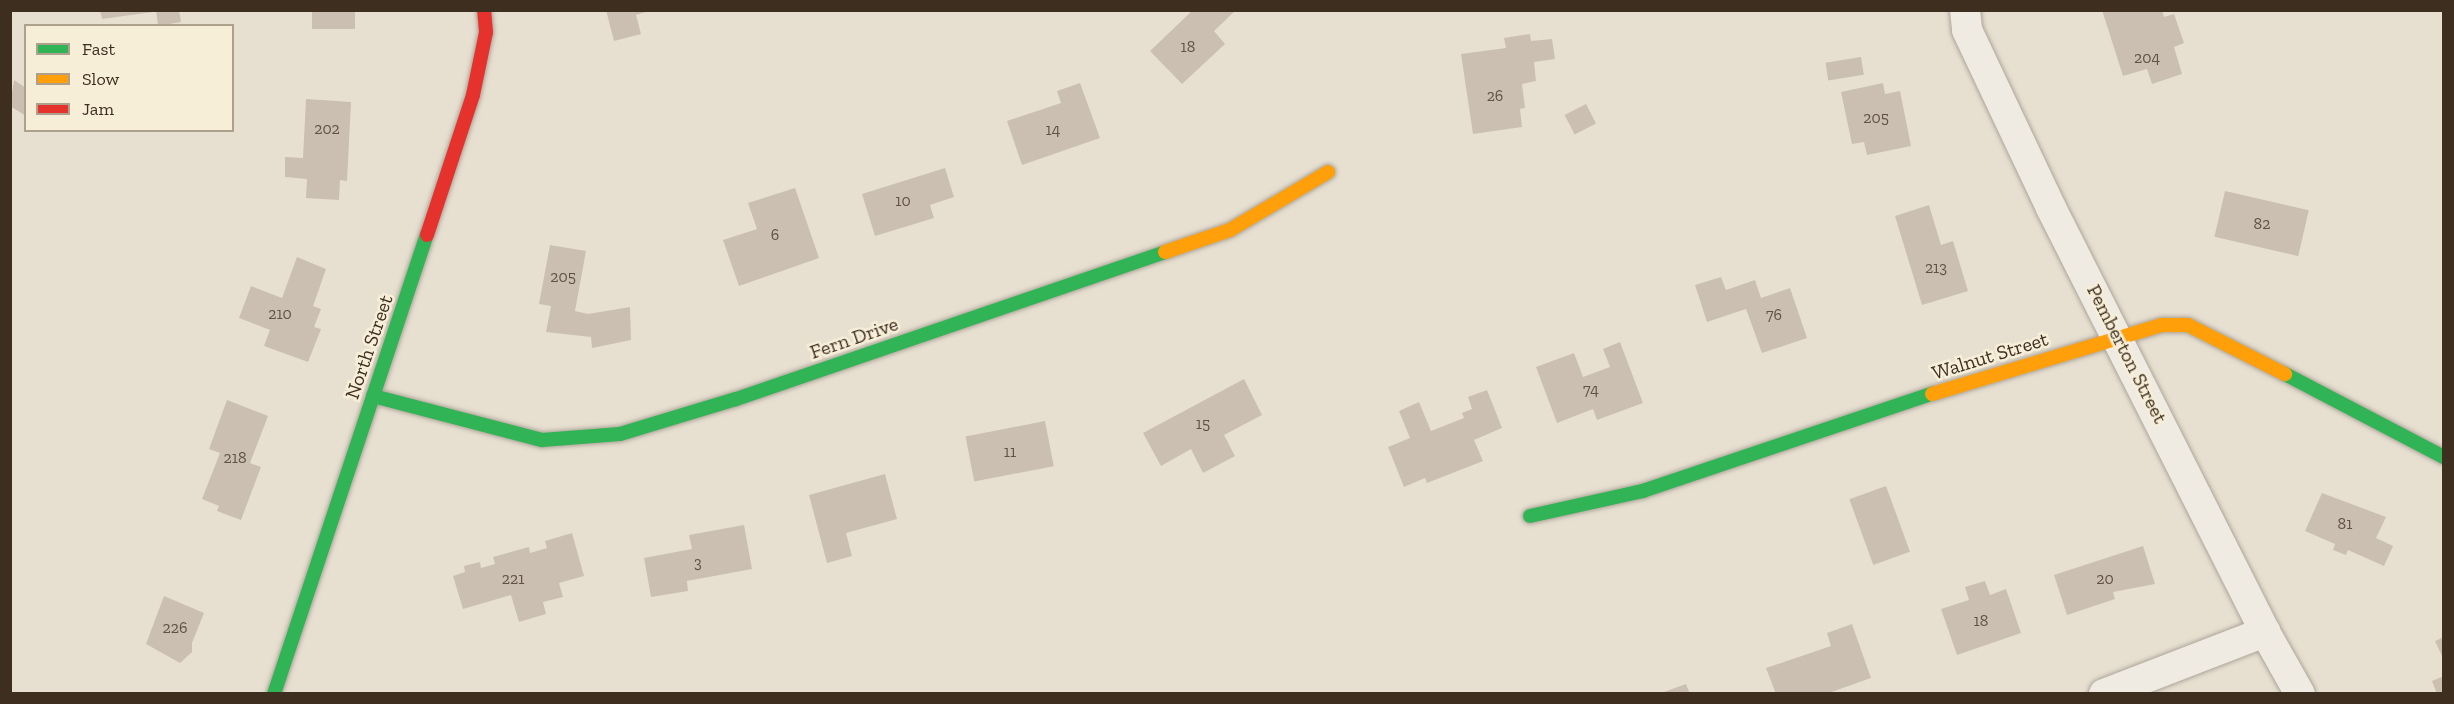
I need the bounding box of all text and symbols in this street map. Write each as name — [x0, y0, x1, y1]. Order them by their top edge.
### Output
legend — [24, 24, 234, 132]
house number: 18 — [1181, 37, 1195, 57]
text: Fast — [82, 38, 115, 60]
house number: 204 — [2134, 48, 2160, 68]
text: Slow — [82, 68, 119, 90]
house number: 26 — [1487, 86, 1503, 106]
text: Jam — [82, 98, 114, 120]
house number: 205 — [1863, 108, 1889, 128]
house number: 202 — [314, 119, 340, 139]
house number: 14 — [1046, 120, 1060, 140]
house number: 10 — [895, 191, 911, 211]
house number: 82 — [2254, 214, 2270, 234]
house number: 6 — [771, 225, 779, 245]
house number: 213 — [1925, 258, 1947, 278]
house number: 205 — [550, 267, 576, 287]
street label: Pemberton Street — [2082, 281, 2172, 427]
street label: North Street — [340, 292, 398, 402]
house number: 210 — [268, 304, 292, 324]
house number: 76 — [1766, 305, 1782, 325]
street label: Fern Drive — [807, 312, 901, 364]
street label: Walnut Street — [1929, 327, 2051, 385]
house number: 74 — [1583, 380, 1599, 400]
house number: 15 — [1196, 414, 1210, 434]
house number: 11 — [1004, 442, 1016, 462]
house number: 218 — [223, 448, 247, 468]
house number: 81 — [2338, 514, 2352, 534]
house number: 3 — [694, 553, 702, 573]
house number: 221 — [502, 569, 524, 589]
house number: 20 — [2096, 569, 2114, 589]
house number: 18 — [1974, 611, 1988, 631]
house number: 226 — [163, 618, 187, 638]

